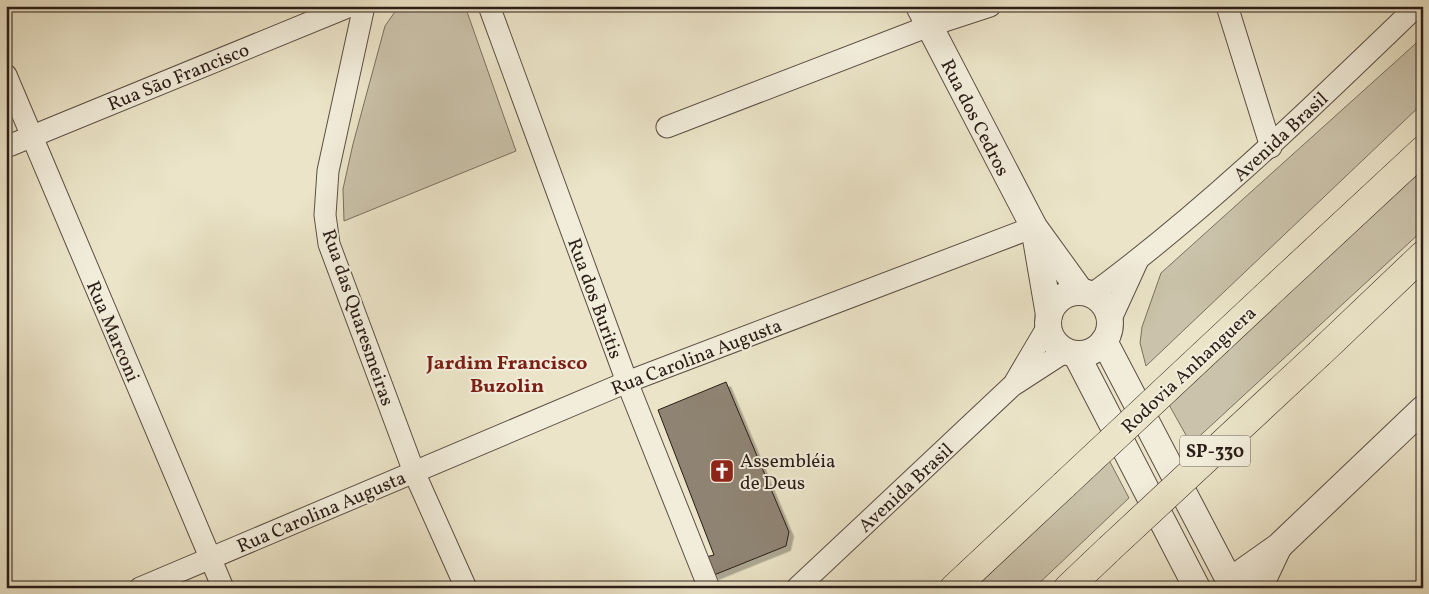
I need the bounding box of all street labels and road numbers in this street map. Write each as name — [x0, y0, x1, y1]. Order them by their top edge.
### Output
street label: Rua São Francisco — [104, 38, 253, 118]
street label: Rua dos Cedros — [934, 55, 1015, 181]
street label: Avenida Brasil — [1228, 87, 1335, 188]
street label: Rua das Quaresmeiras — [315, 226, 400, 410]
street label: Rua dos Buritis — [560, 235, 628, 363]
street label: Rua Marconi — [79, 277, 145, 387]
street label: Rodovia Anhanguera — [1116, 301, 1263, 440]
street label: Rua Carolina Augusta — [608, 313, 786, 402]
road number: SP-330 — [1180, 436, 1250, 466]
street label: Avenida Brasil — [853, 438, 960, 539]
street label: Rua Carolina Augusta — [233, 465, 410, 560]

